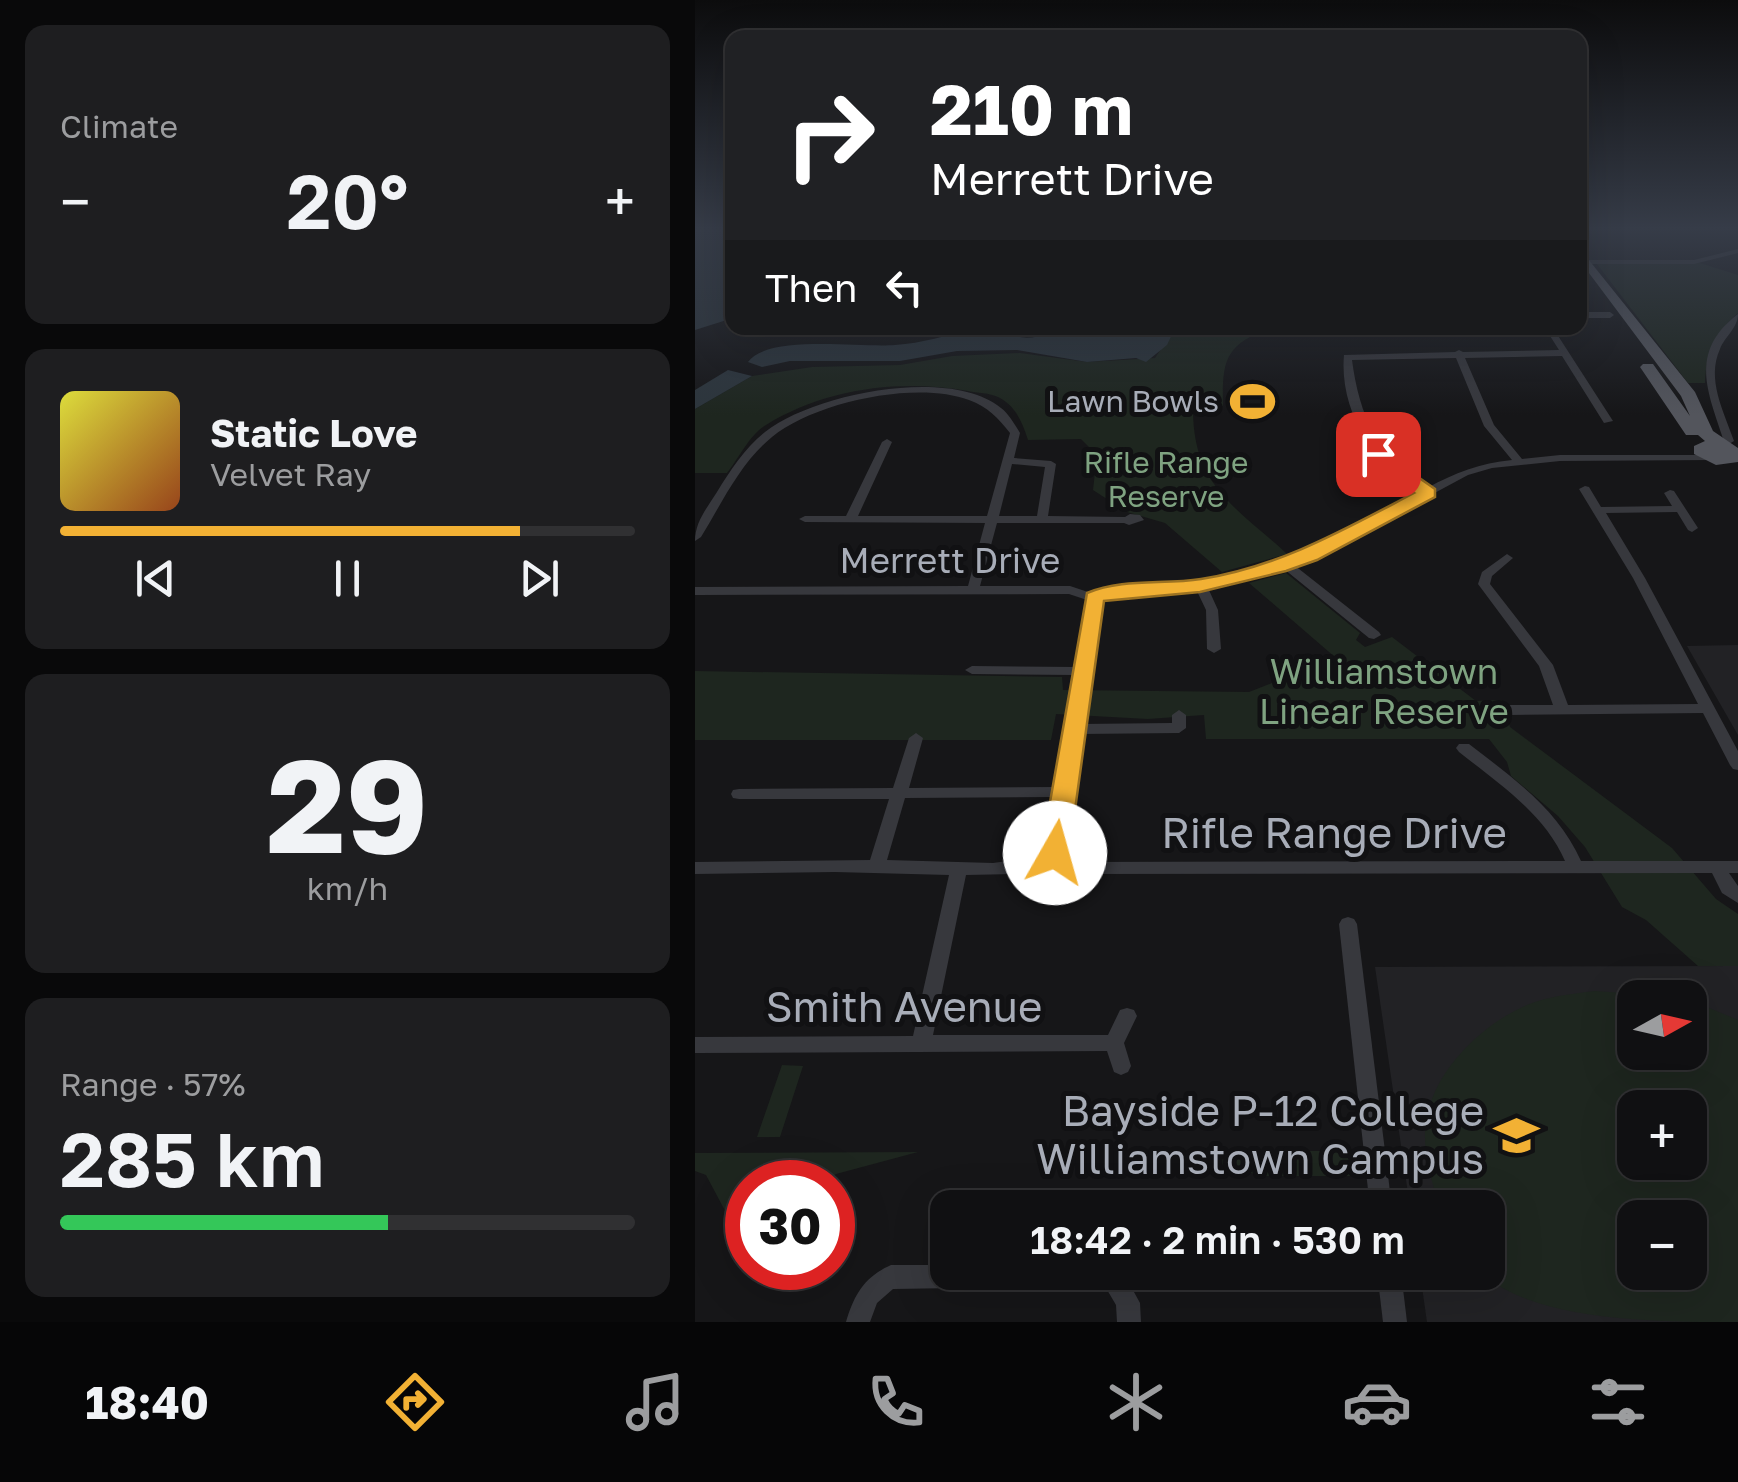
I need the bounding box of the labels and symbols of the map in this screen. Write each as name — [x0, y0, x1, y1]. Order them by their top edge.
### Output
sports icon: Lawn Bowls — [1228, 378, 1276, 426]
place label: Lawn Bowls — [1047, 383, 1219, 419]
pin — [1336, 412, 1421, 497]
park label: Rifle Range Reserve — [1084, 444, 1248, 514]
street label: Merrett Drive — [840, 539, 1060, 581]
park label: Williamstown Linear Reserve — [1259, 650, 1509, 732]
position arrow — [1003, 801, 1107, 905]
street label: Rifle Range Drive — [1161, 807, 1507, 857]
north arrow — [1617, 980, 1707, 1070]
street label: Smith Avenue — [766, 981, 1042, 1031]
place label: Bayside P-12 College Williamstown Campus — [1036, 1085, 1484, 1183]
school or university icon: Bayside P-12 College Williamstown Campus — [1493, 1111, 1541, 1159]
speed limit sign: 30 — [725, 1160, 855, 1290]

